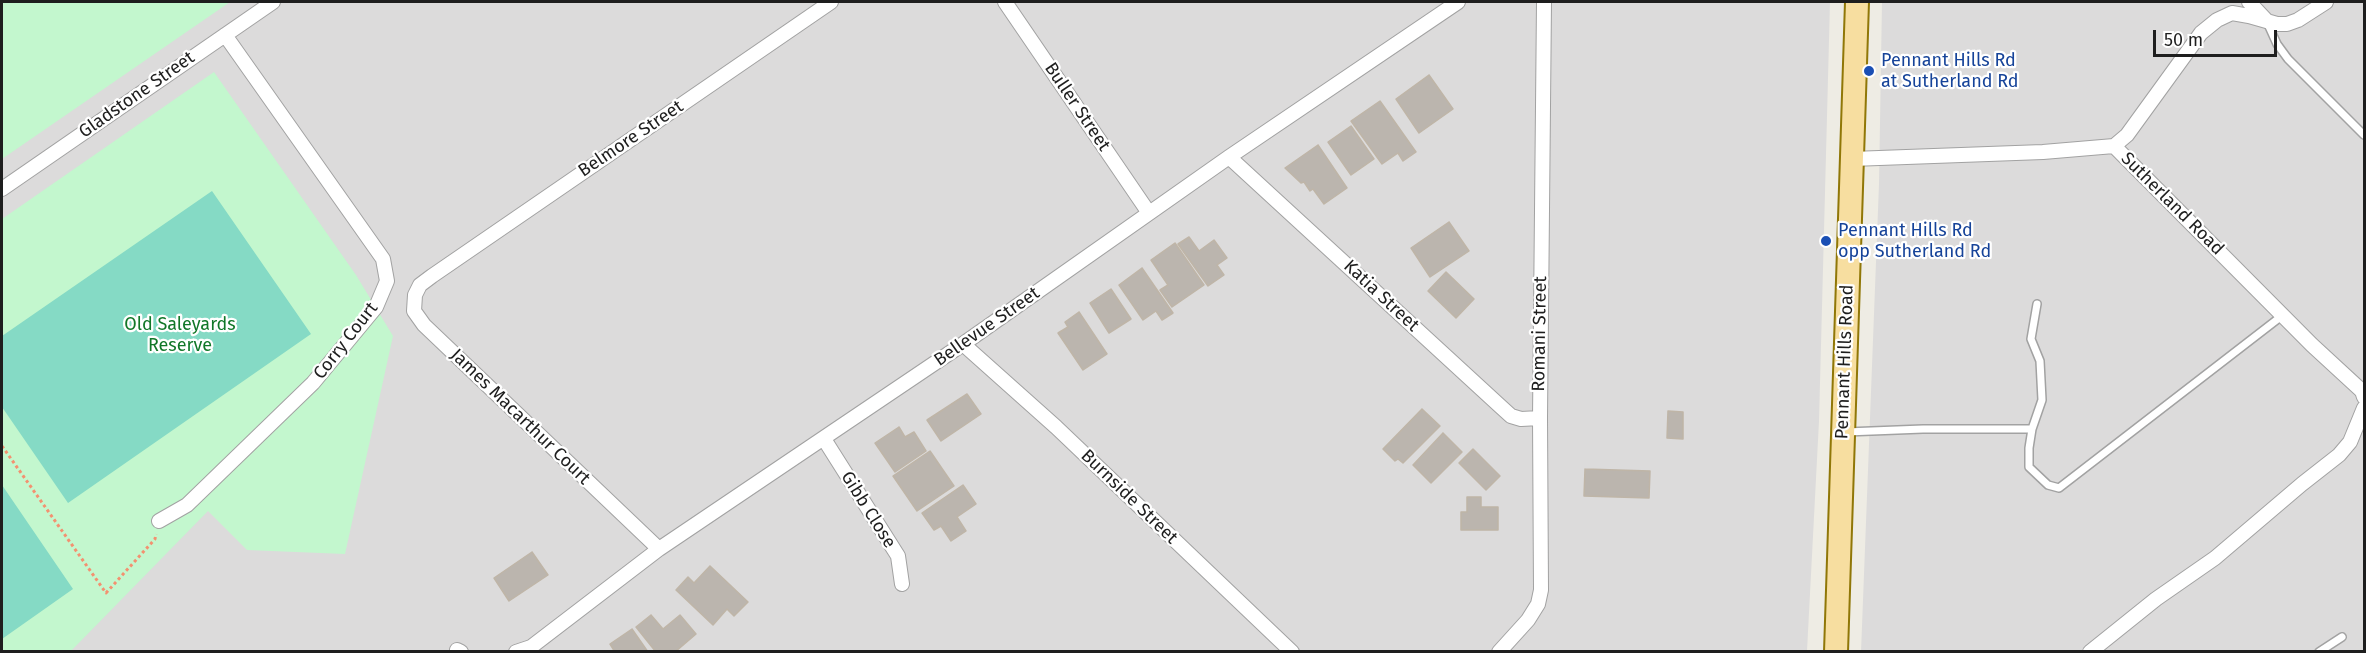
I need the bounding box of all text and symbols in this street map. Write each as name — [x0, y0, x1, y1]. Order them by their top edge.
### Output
scale bar — [2156, 18, 2280, 56]
text: 50 m — [2164, 29, 2203, 51]
street label: Gladstone Street — [75, 47, 199, 143]
place label: Pennant Hills Rd at Sutherland Rd — [1881, 50, 2019, 92]
street label: Buller Street — [1039, 59, 1115, 155]
marker: Pennant Hills Rd at Sutherland Rd — [1862, 64, 1876, 78]
street label: Belmore Street — [574, 96, 688, 182]
street label: Sutherland Road — [2116, 148, 2228, 260]
place label: Pennant Hills Rd opp Sutherland Rd — [1838, 220, 1991, 262]
marker: Pennant Hills Rd opp Sutherland Rd — [1819, 234, 1833, 248]
street label: Katia Street — [1339, 256, 1423, 336]
street label: Romani Street — [1528, 276, 1552, 392]
street label: Bellevue Street — [930, 283, 1044, 371]
street label: Pennant Hills Road — [1832, 284, 1858, 440]
street label: Corry Court — [309, 298, 383, 384]
park label: Old Saleyards Reserve — [124, 314, 236, 356]
street label: James Macarthur Court — [446, 345, 594, 489]
street label: Burnside Street — [1076, 445, 1182, 549]
street label: Gibb Close — [836, 468, 900, 552]

